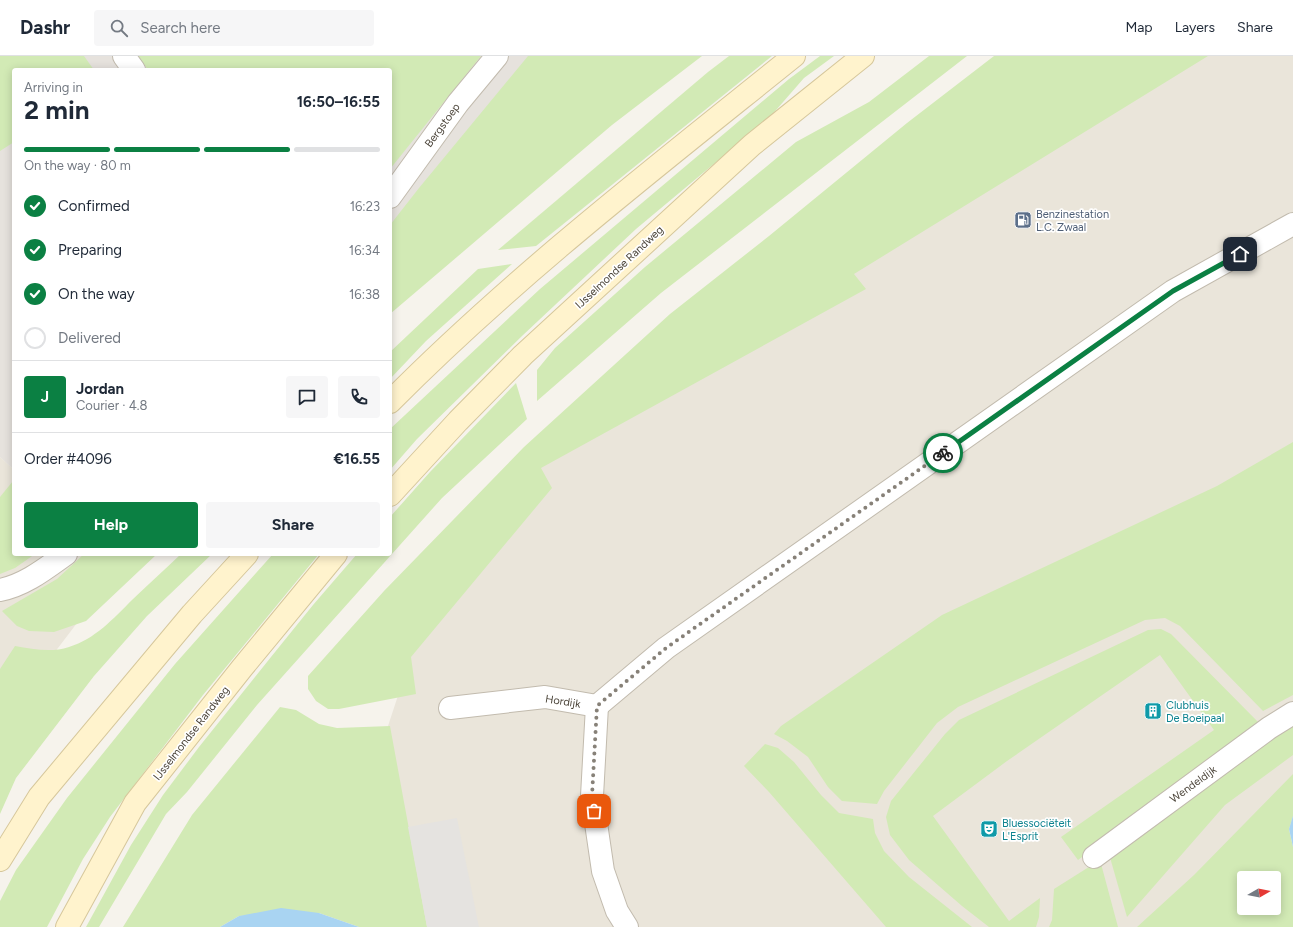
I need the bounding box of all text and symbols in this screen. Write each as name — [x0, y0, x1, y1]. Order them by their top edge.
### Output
search box — [94, 10, 374, 46]
text: Dashr — [20, 16, 70, 39]
icon: search — [108, 17, 130, 39]
text: Search here — [140, 19, 220, 37]
text: Map — [1125, 19, 1153, 36]
text: Layers — [1175, 19, 1215, 36]
text: Share — [1237, 19, 1273, 36]
text: Arriving in — [24, 80, 83, 95]
text: 16:50–16:55 — [297, 93, 380, 111]
text: 2 min — [24, 94, 90, 126]
street label: Bergstoep — [422, 100, 463, 150]
text: On the way · 80 m — [24, 158, 131, 173]
icon: check — [24, 195, 46, 217]
text: Confirmed — [58, 197, 130, 215]
text: 16:23 — [350, 199, 380, 214]
place label: Benzinestation L.C. Zwaal — [1036, 208, 1109, 234]
fuel station icon: Benzinestation L.C. Zwaal — [1013, 210, 1033, 230]
street label: IJsselmondse Randweg — [573, 223, 666, 312]
pin — [1223, 237, 1257, 271]
icon: check — [24, 239, 46, 261]
text: Preparing — [58, 241, 122, 259]
text: 16:34 — [349, 243, 380, 258]
icon: home — [1229, 243, 1251, 265]
icon: check — [24, 283, 46, 305]
text: On the way — [58, 285, 135, 303]
text: 16:38 — [349, 287, 380, 302]
text: Delivered — [58, 329, 121, 347]
button: chat — [286, 376, 328, 418]
button: phone — [338, 376, 380, 418]
text: Jordan — [76, 380, 124, 398]
text: J — [41, 388, 49, 406]
text: Courier · 4.8 — [76, 398, 148, 413]
courier — [923, 433, 963, 473]
icon: bike — [932, 442, 954, 464]
text: Order #4096 — [24, 450, 112, 468]
text: €16.55 — [333, 450, 380, 468]
button: Help — [24, 502, 198, 548]
button: Share — [206, 502, 380, 548]
street label: IJsselmondse Randweg — [151, 684, 232, 783]
street label: Hordijk — [544, 692, 582, 711]
place label: Clubhuis De Boeipaal — [1166, 699, 1224, 725]
building icon: Clubhuis De Boeipaal — [1143, 701, 1163, 721]
street label: Wendeldijk — [1167, 763, 1220, 806]
pin — [577, 794, 611, 828]
icon: bag — [583, 800, 605, 822]
place label: Bluessociëteit L'Esprit — [1002, 817, 1071, 843]
theatre icon: Bluessociëteit L'Esprit — [979, 819, 999, 839]
north arrow — [1237, 871, 1281, 915]
map controls — [1237, 871, 1281, 915]

